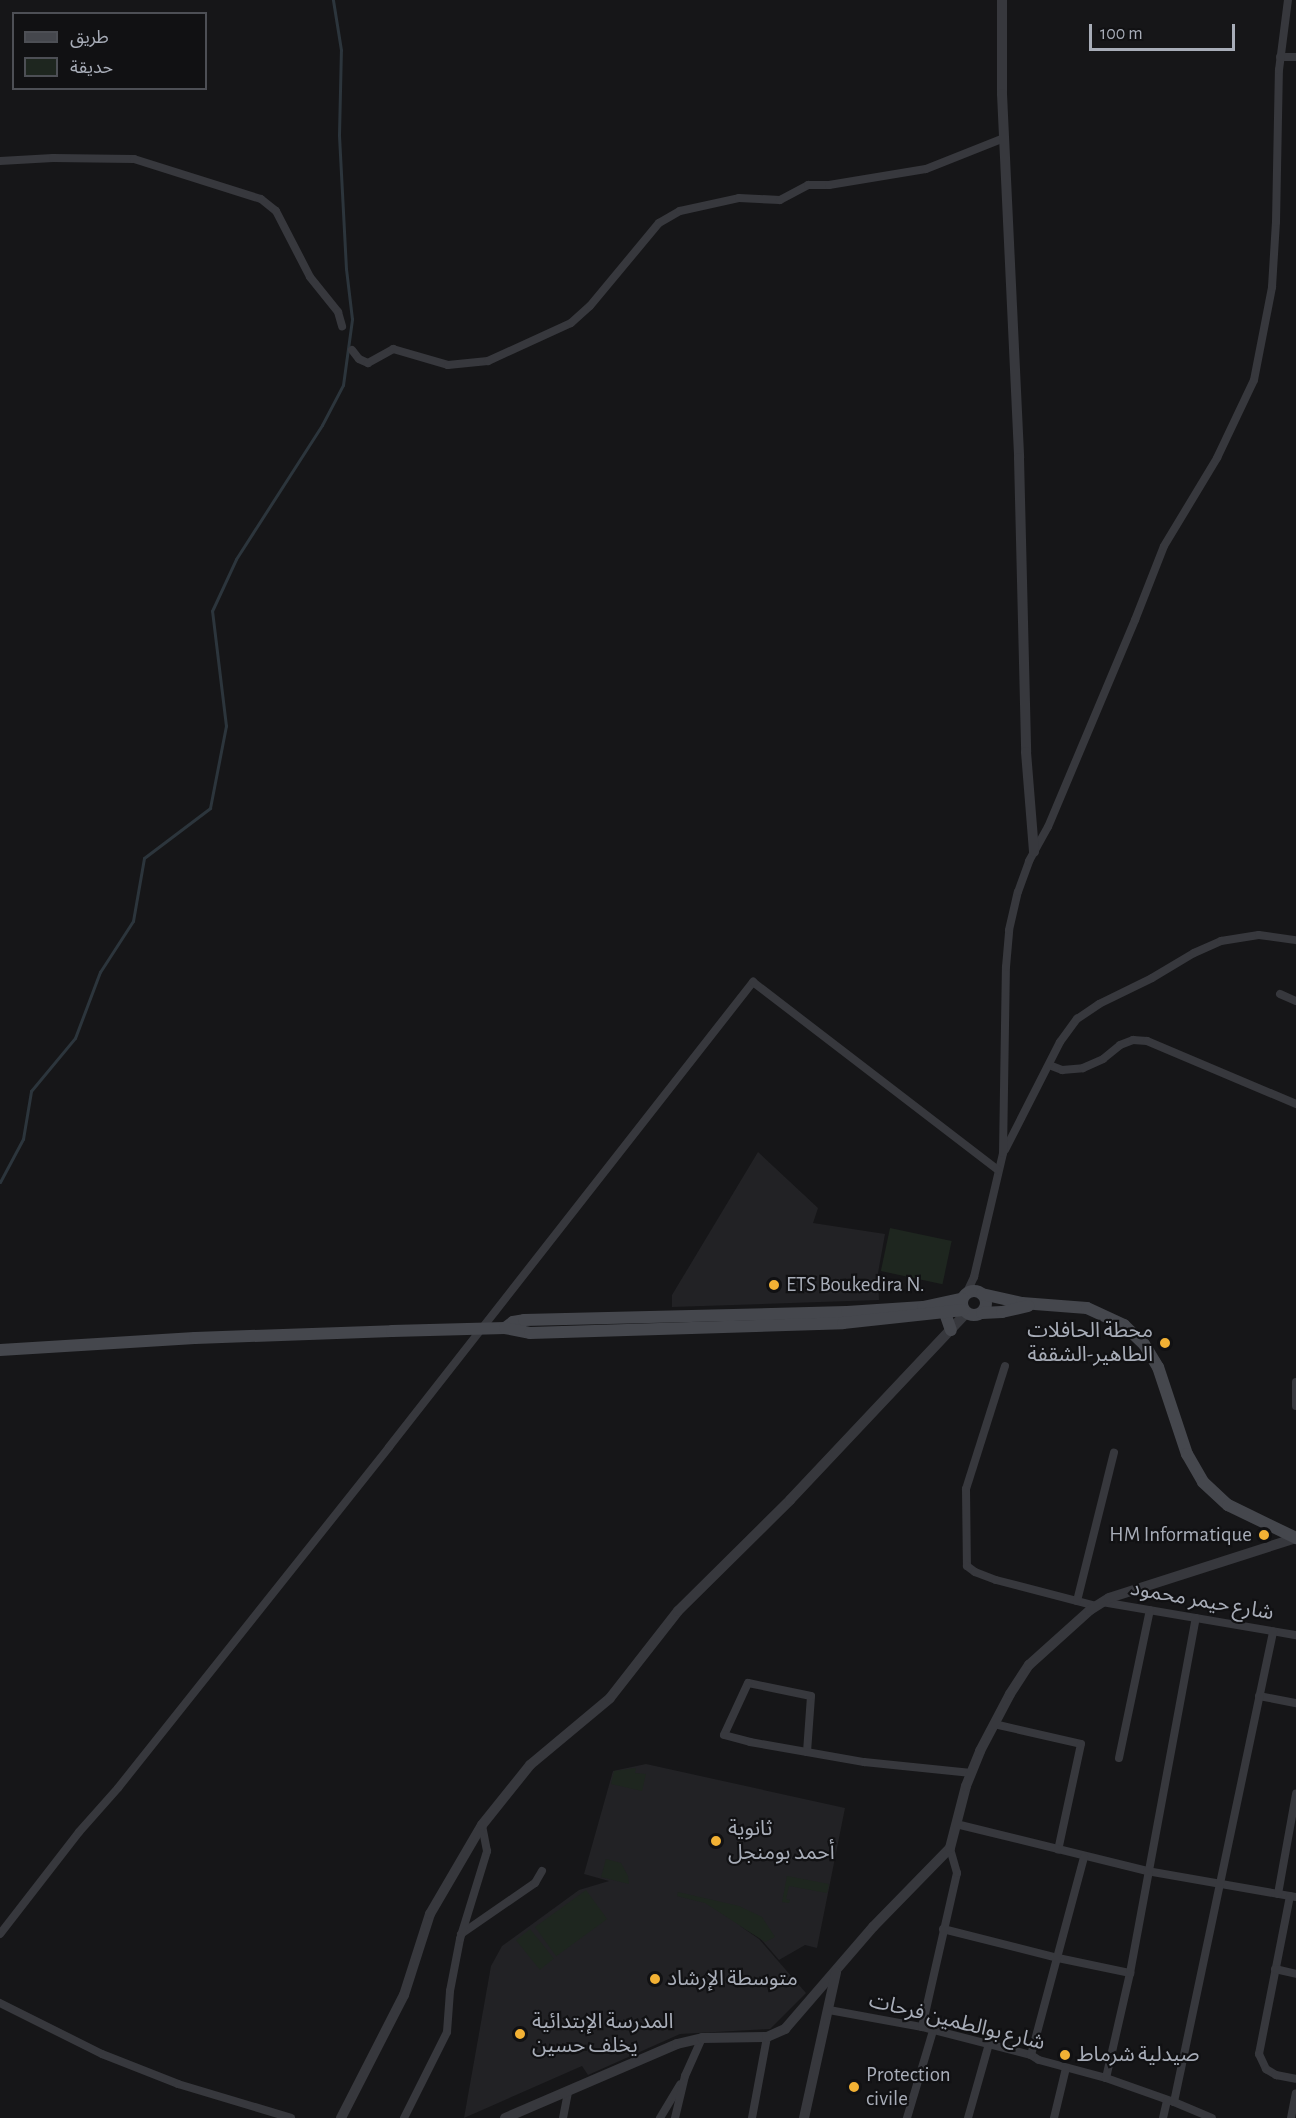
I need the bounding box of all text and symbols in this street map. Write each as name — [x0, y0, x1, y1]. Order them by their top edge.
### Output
legend — [12, 12, 207, 90]
scale bar — [1092, 12, 1238, 50]
text: 100 m — [1100, 25, 1143, 43]
text: طريق — [70, 29, 109, 47]
text: حديقة — [70, 59, 113, 77]
place label: ETS Boukedira N. — [786, 1272, 925, 1298]
marker: ETS Boukedira N. — [767, 1278, 781, 1292]
place label: محطة الحافلات الطاهير-الشقفة — [1027, 1318, 1153, 1368]
marker: محطة الحافلات الطاهير-الشقفة — [1158, 1336, 1172, 1350]
place label: HM Informatique — [1109, 1522, 1252, 1548]
marker: HM Informatique — [1257, 1528, 1271, 1542]
street label: شارع حيمر محمود — [1128, 1576, 1276, 1626]
place label: ثانوية أحمد بومنجل — [728, 1816, 835, 1866]
marker: ثانوية أحمد بومنجل — [709, 1834, 723, 1848]
place label: متوسطة الإرشاد — [667, 1966, 798, 1992]
marker: متوسطة الإرشاد — [648, 1972, 662, 1986]
street label: شارع بوالطمين فرحات — [866, 1988, 1048, 2056]
place label: المدرسة الإبتدائية يخلف حسين — [532, 2009, 674, 2059]
marker: المدرسة الإبتدائية يخلف حسين — [513, 2027, 527, 2041]
place label: صيدلية شرماط — [1077, 2042, 1200, 2068]
marker: صيدلية شرماط — [1058, 2048, 1072, 2062]
place label: Protection civile — [866, 2062, 951, 2112]
marker: Protection civile — [847, 2080, 861, 2094]

